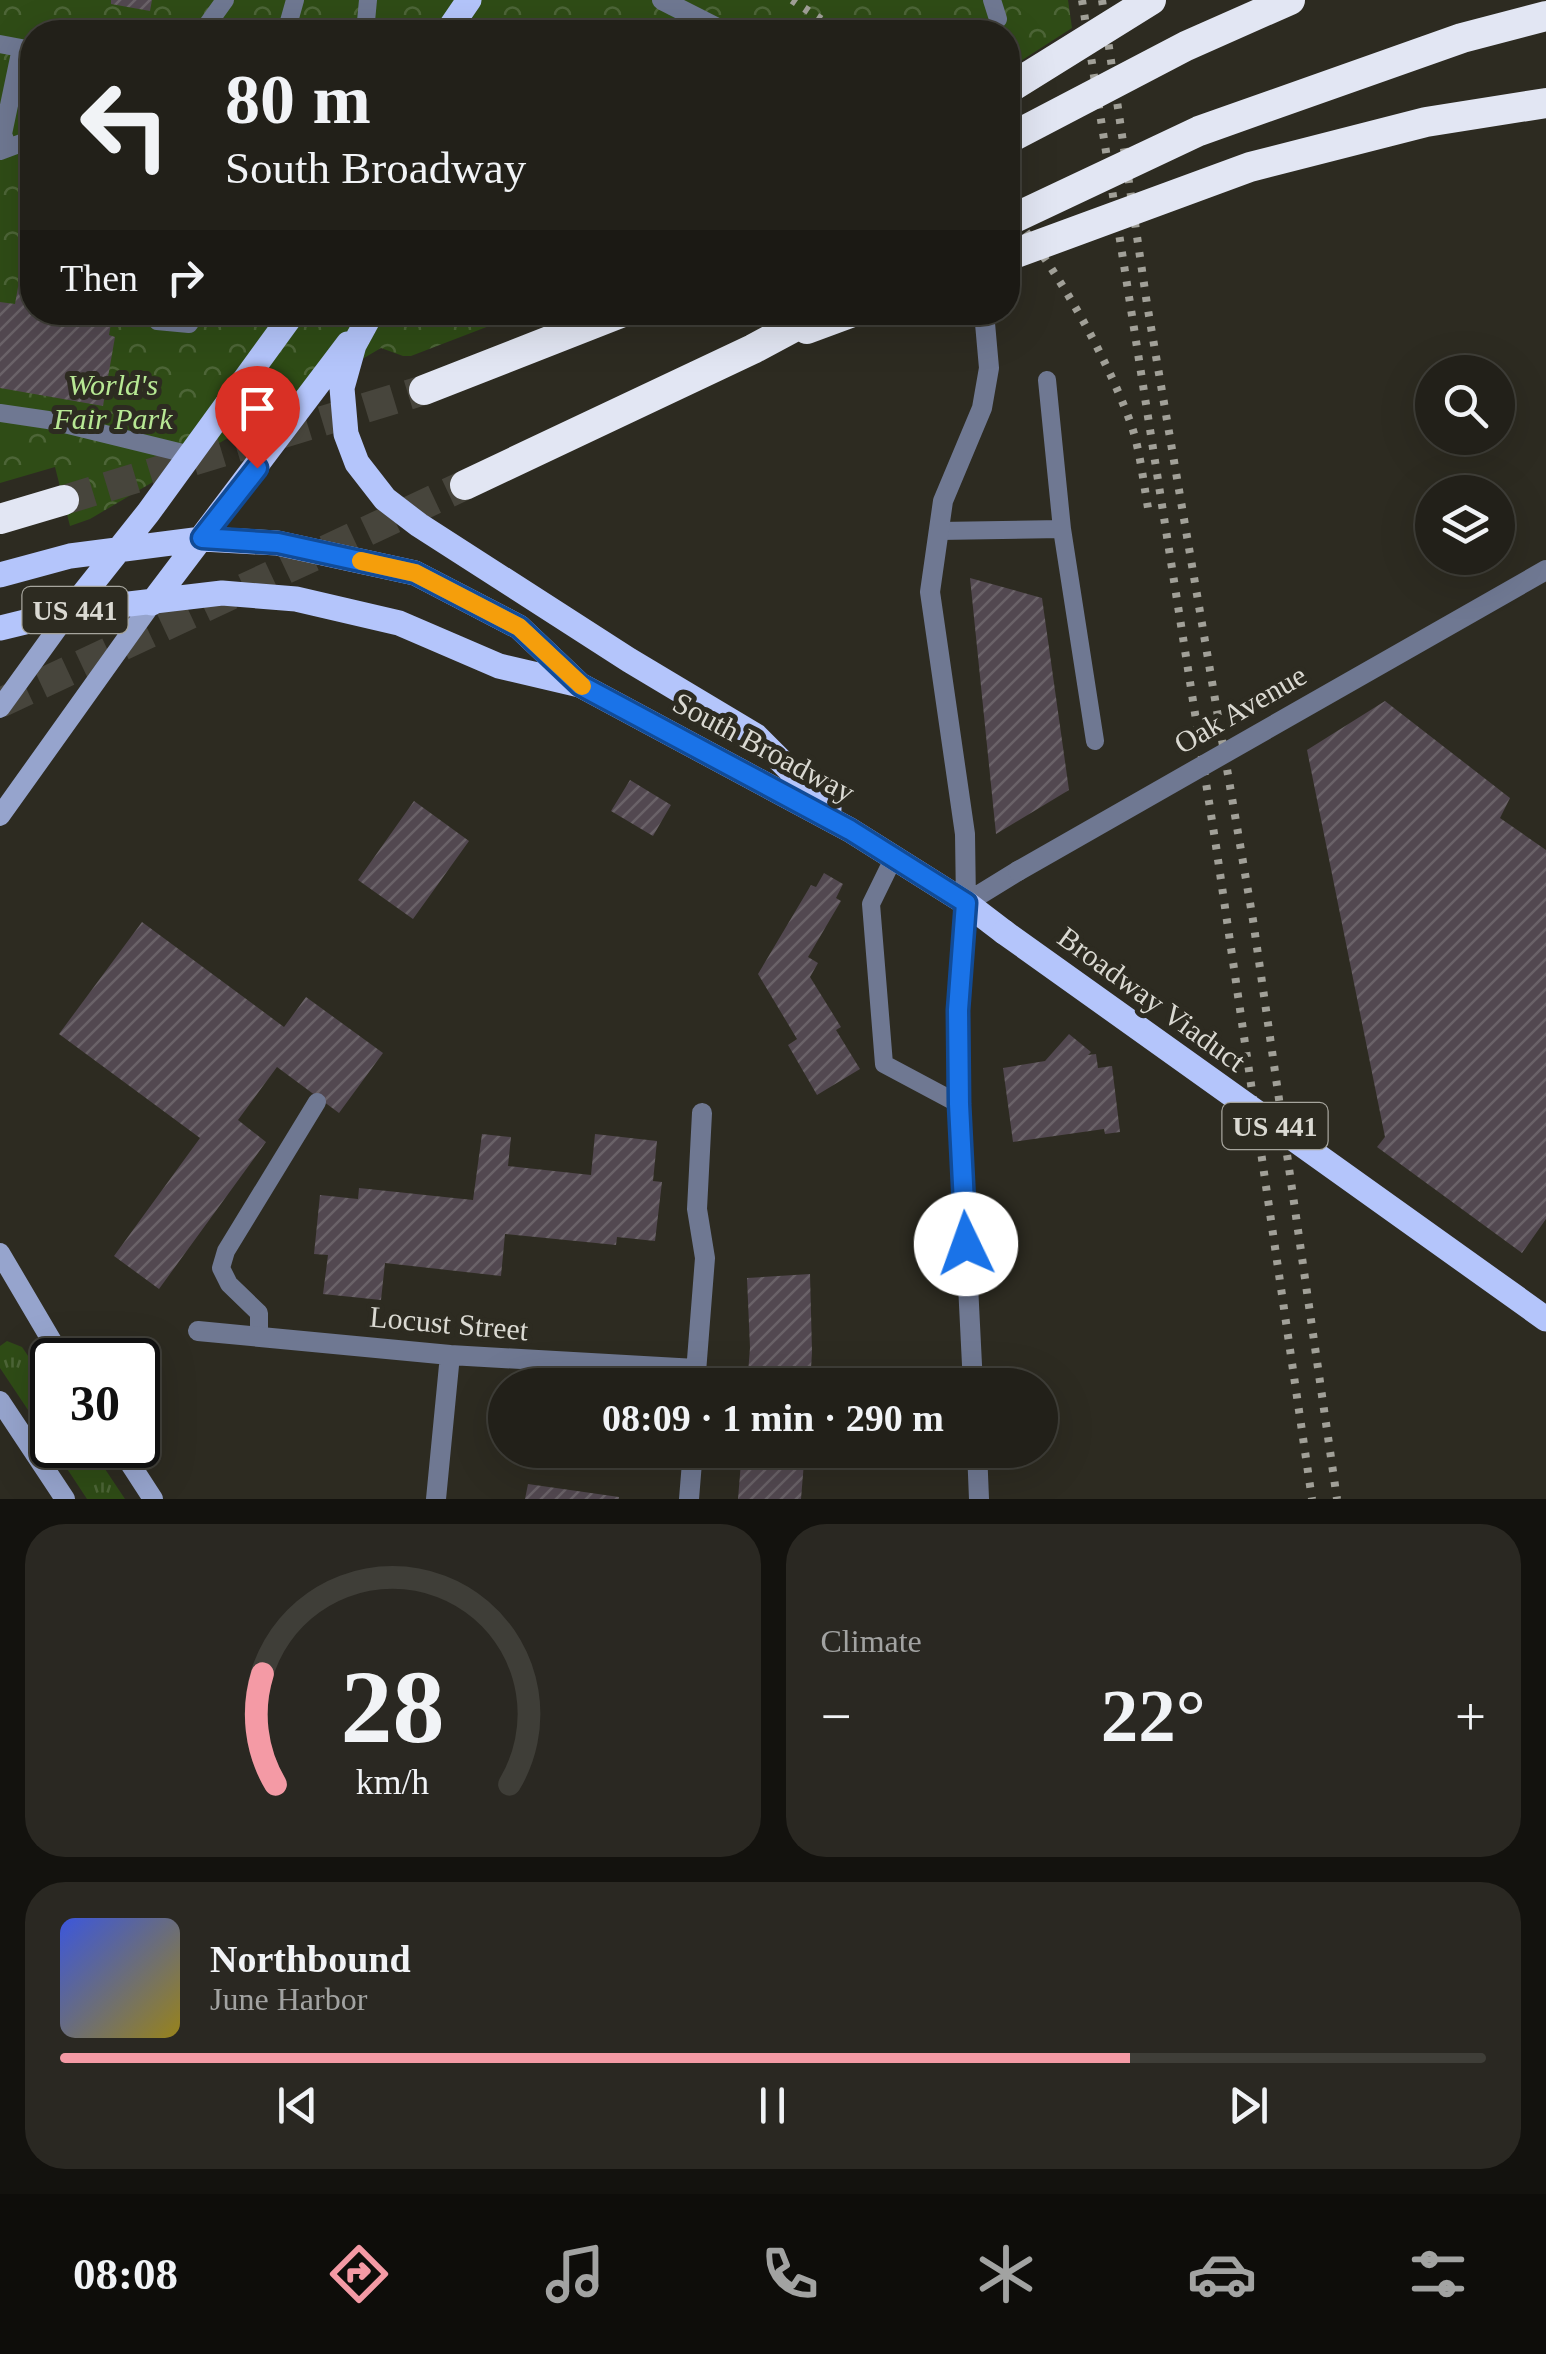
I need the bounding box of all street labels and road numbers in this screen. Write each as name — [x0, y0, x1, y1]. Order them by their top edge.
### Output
road number: US 441 — [22, 587, 128, 633]
street label: Oak Avenue — [1168, 658, 1312, 760]
street label: South Broadway — [668, 685, 860, 809]
street label: Broadway Viaduct — [1052, 920, 1253, 1078]
road number: US 441 — [1222, 1103, 1328, 1149]
street label: Locust Street — [368, 1300, 530, 1346]

